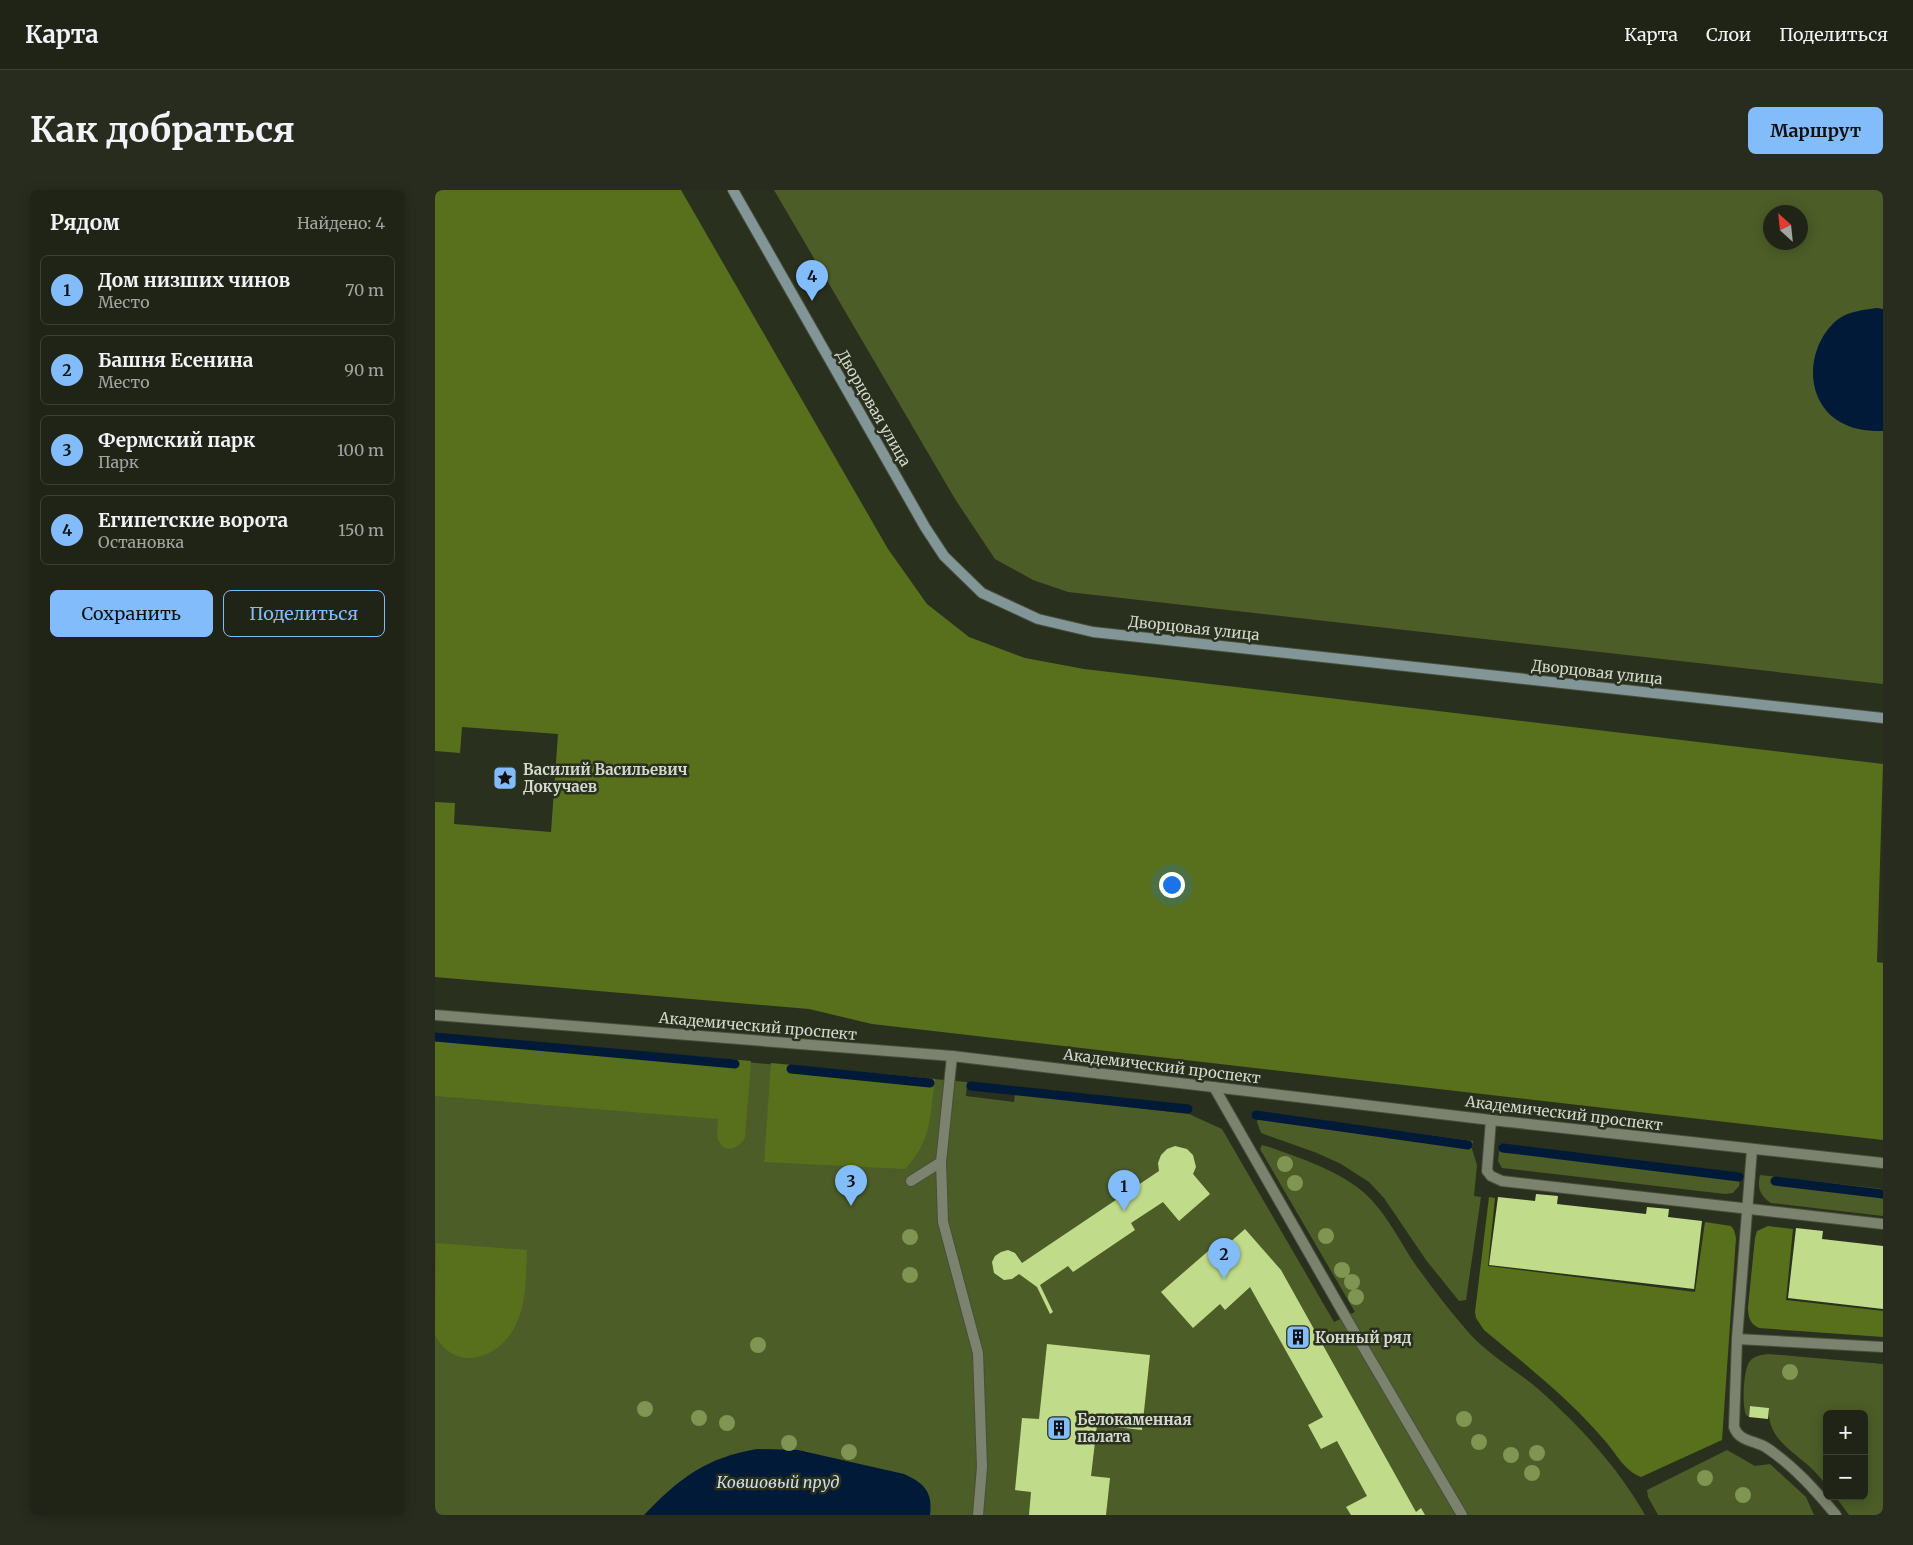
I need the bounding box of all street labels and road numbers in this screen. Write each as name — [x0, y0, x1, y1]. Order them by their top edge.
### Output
street label: Дворцовая улица — [833, 346, 915, 470]
street label: Дворцовая улица — [1127, 612, 1261, 644]
street label: Дворцовая улица — [1530, 656, 1664, 688]
street label: Академический проспект — [657, 1008, 858, 1044]
street label: Академический проспект — [1061, 1044, 1262, 1088]
street label: Академический проспект — [1463, 1091, 1664, 1135]

